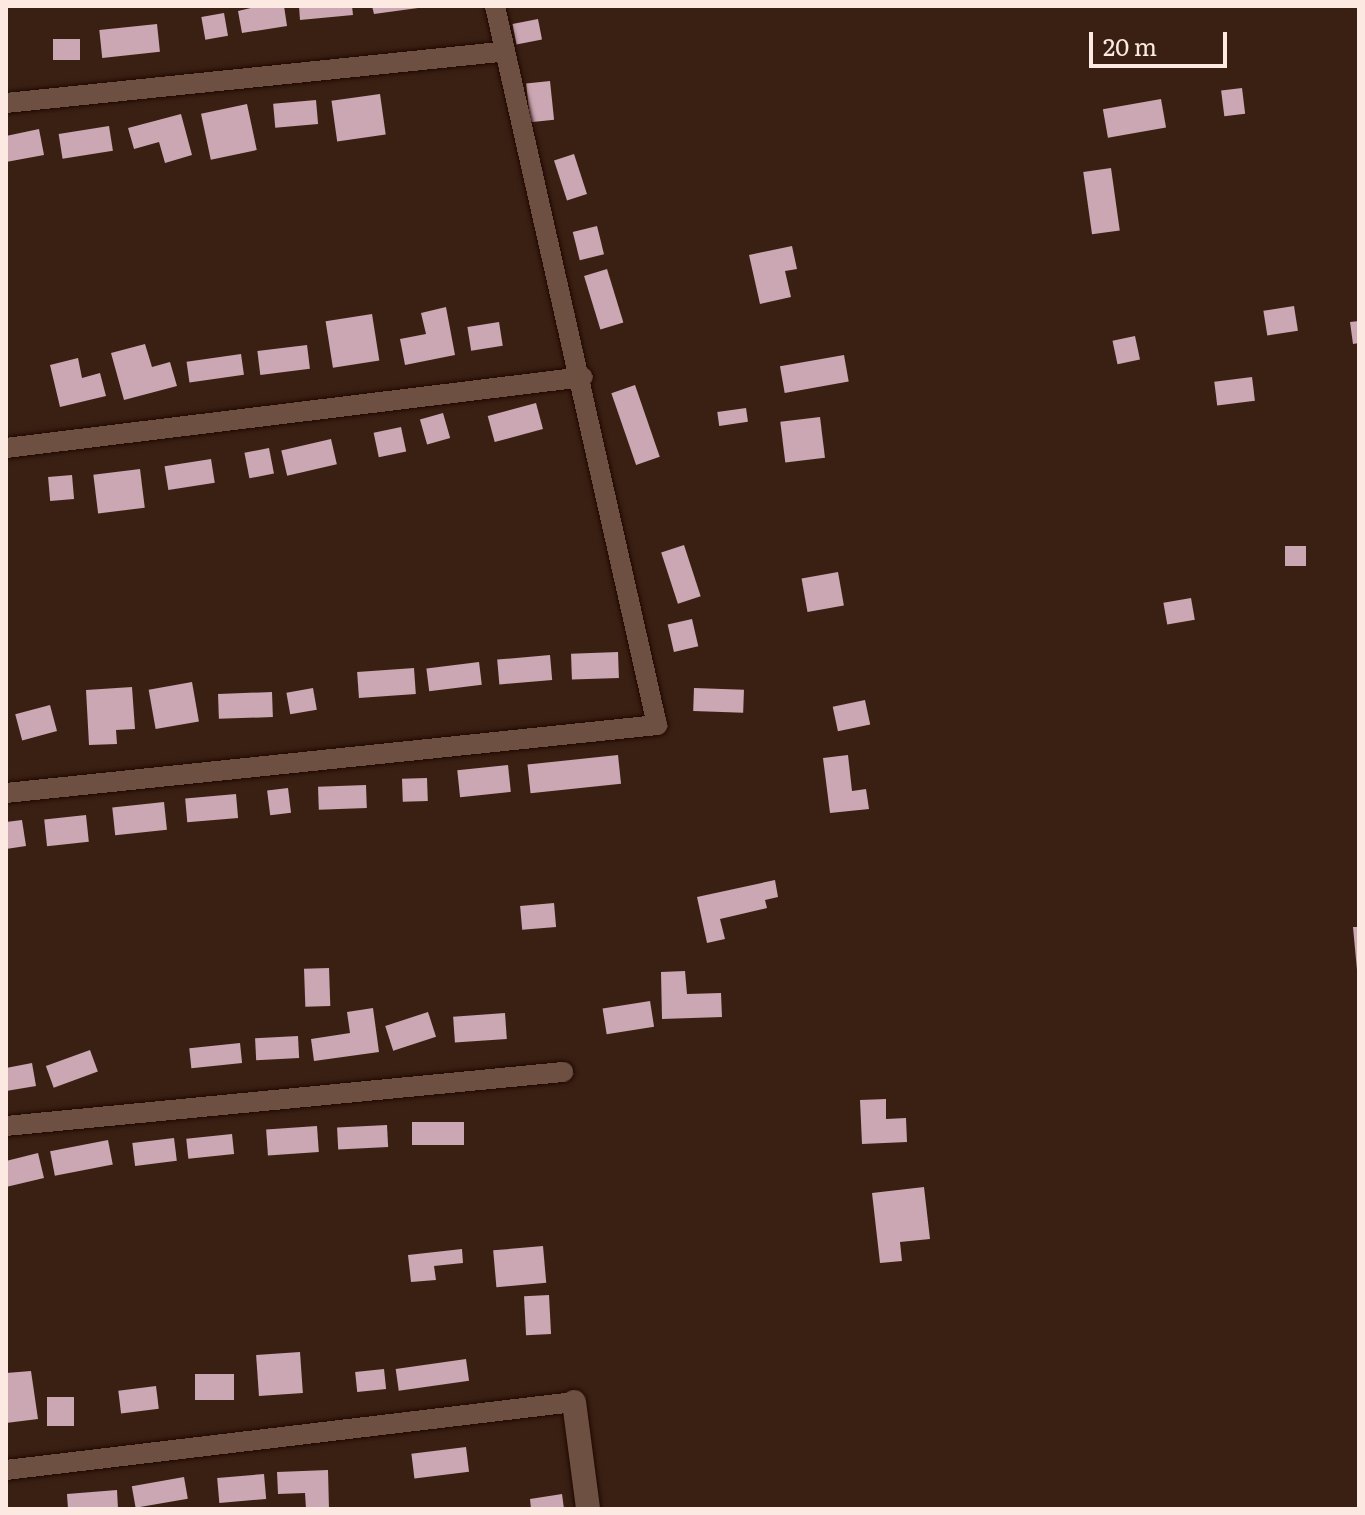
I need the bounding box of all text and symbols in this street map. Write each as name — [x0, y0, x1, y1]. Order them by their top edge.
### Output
scale bar — [1093, 16, 1231, 66]
text: 20 m — [1103, 28, 1157, 63]

